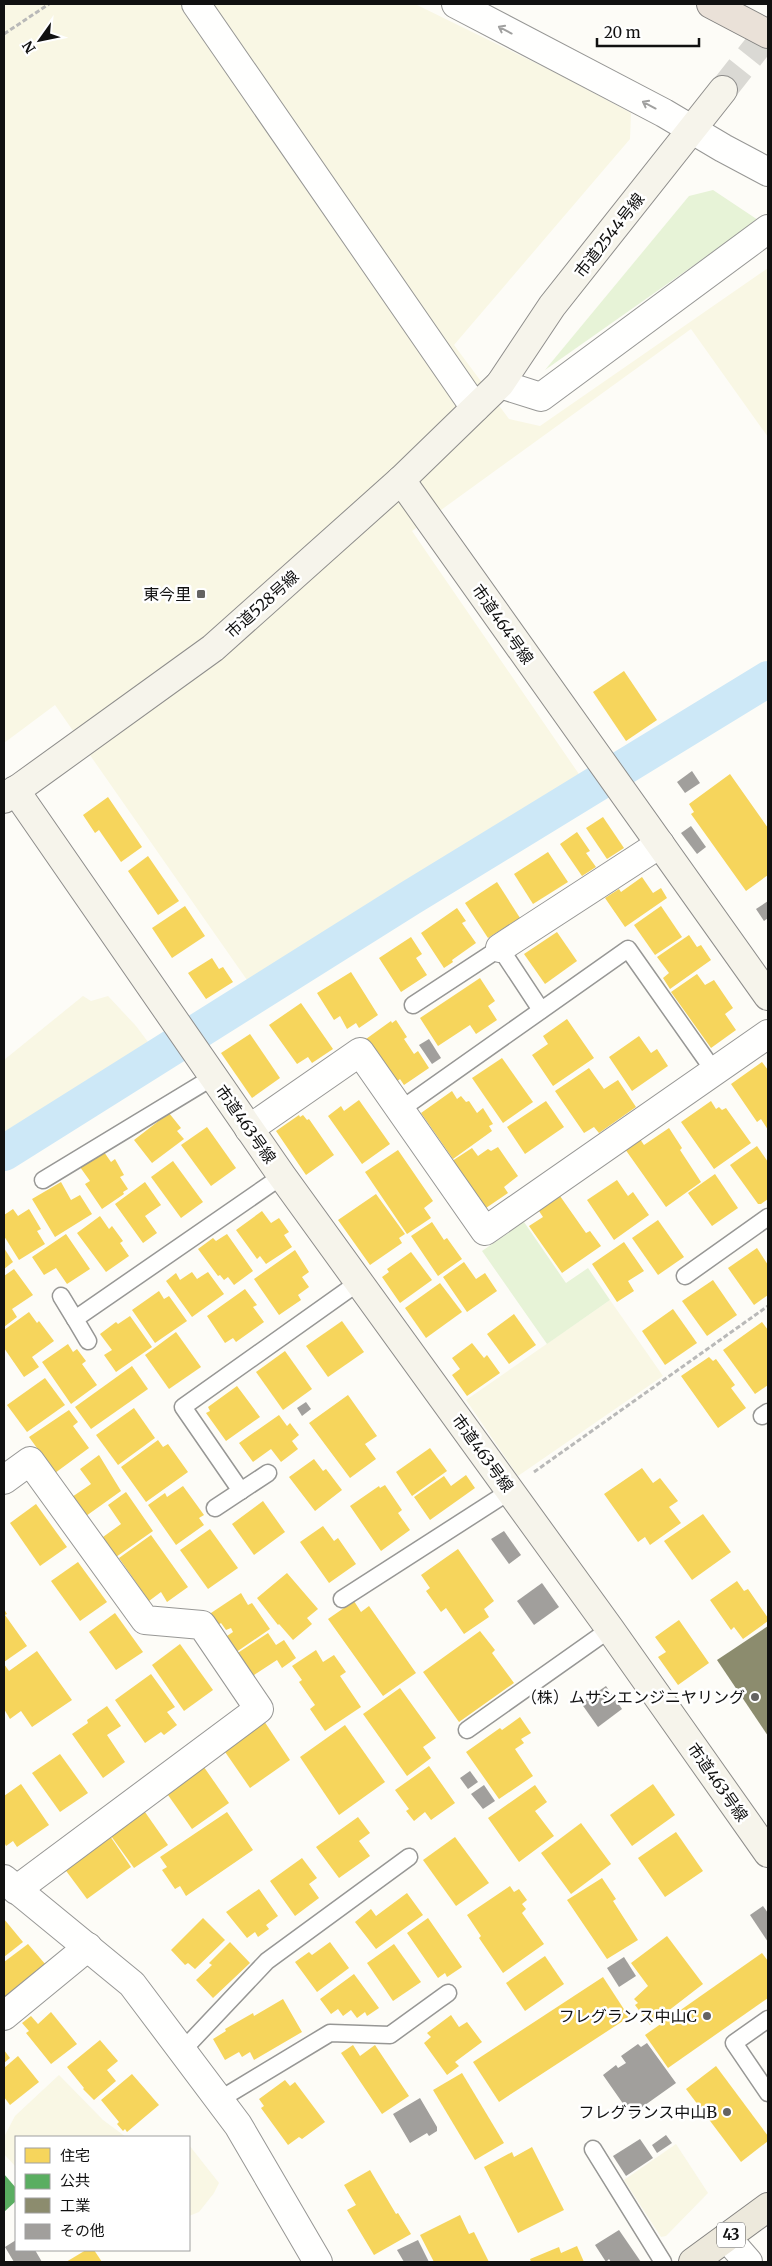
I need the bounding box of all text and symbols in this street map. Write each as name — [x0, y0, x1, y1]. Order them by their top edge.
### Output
north arrow — [15, 15, 65, 65]
scale bar — [597, 15, 700, 47]
text: 20 m — [604, 23, 641, 42]
one-way arrow — [499, 24, 513, 34]
text: N — [19, 38, 40, 57]
one-way arrow — [642, 100, 657, 109]
street label: 市道2544号線 — [570, 189, 648, 281]
street label: 市道528号線 — [221, 566, 303, 642]
street label: 市道464号線 — [468, 580, 538, 668]
place label: 東今里 — [143, 584, 191, 604]
marker: 東今里 — [195, 588, 207, 600]
street label: 市道463号線 — [212, 1081, 280, 1167]
street label: 市道463号線 — [448, 1410, 518, 1496]
place label: （株）ムサシエンジニヤリング — [521, 1687, 745, 1707]
marker: （株）ムサシエンジニヤリング — [749, 1691, 761, 1703]
street label: 市道463号線 — [684, 1739, 752, 1825]
place label: フレグランス中山C — [559, 2006, 697, 2026]
marker: フレグランス中山C — [701, 2010, 713, 2022]
place label: フレグランス中山B — [579, 2102, 717, 2122]
marker: フレグランス中山B — [721, 2106, 733, 2118]
legend — [15, 2136, 190, 2251]
text: 住宅 — [60, 2146, 90, 2165]
text: 公共 — [60, 2171, 90, 2190]
text: 工業 — [60, 2196, 90, 2215]
text: その他 — [60, 2221, 105, 2240]
road number: 43 — [717, 2222, 745, 2248]

